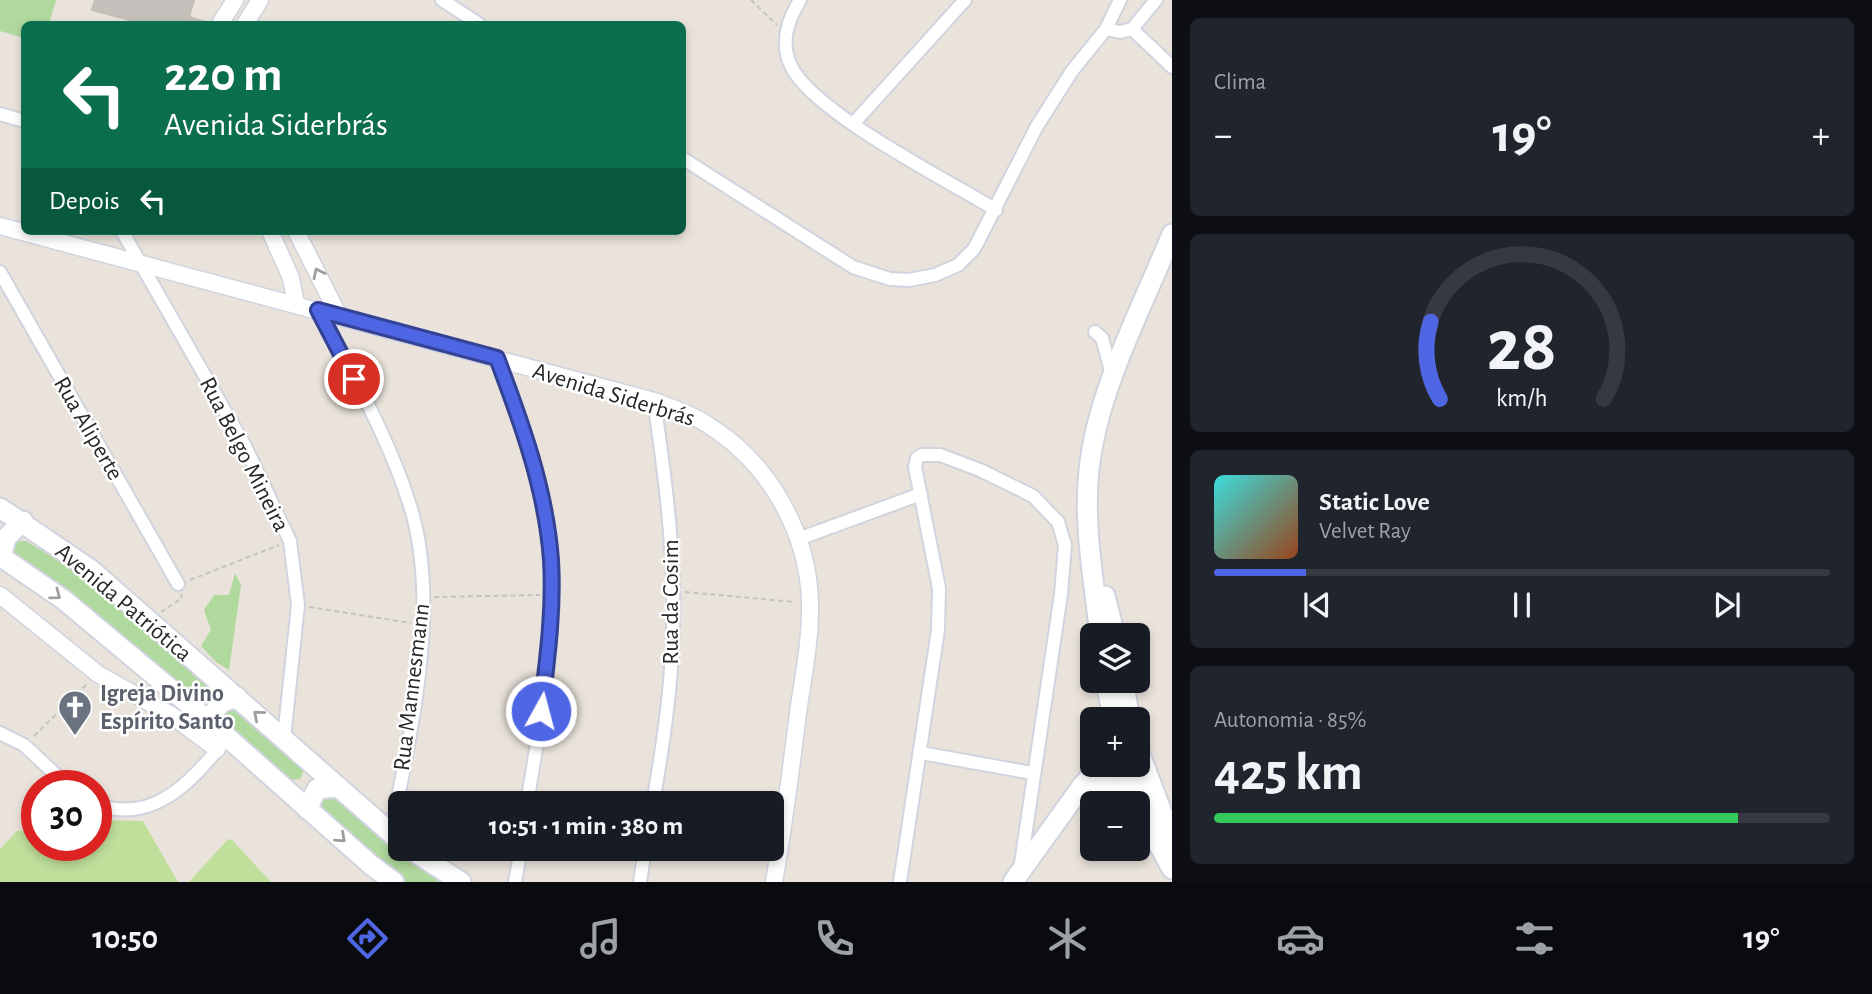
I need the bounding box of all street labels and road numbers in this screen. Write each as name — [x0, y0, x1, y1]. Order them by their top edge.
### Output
street label: Avenida Siderbrás — [530, 359, 698, 431]
street label: Rua Aliperte — [49, 373, 127, 484]
street label: Rua Belgo Mineira — [195, 373, 293, 536]
street label: Avenida Patriótica — [51, 539, 196, 666]
street label: Rua da Cosim — [659, 539, 683, 665]
street label: Rua Mannesmann — [390, 602, 434, 772]

